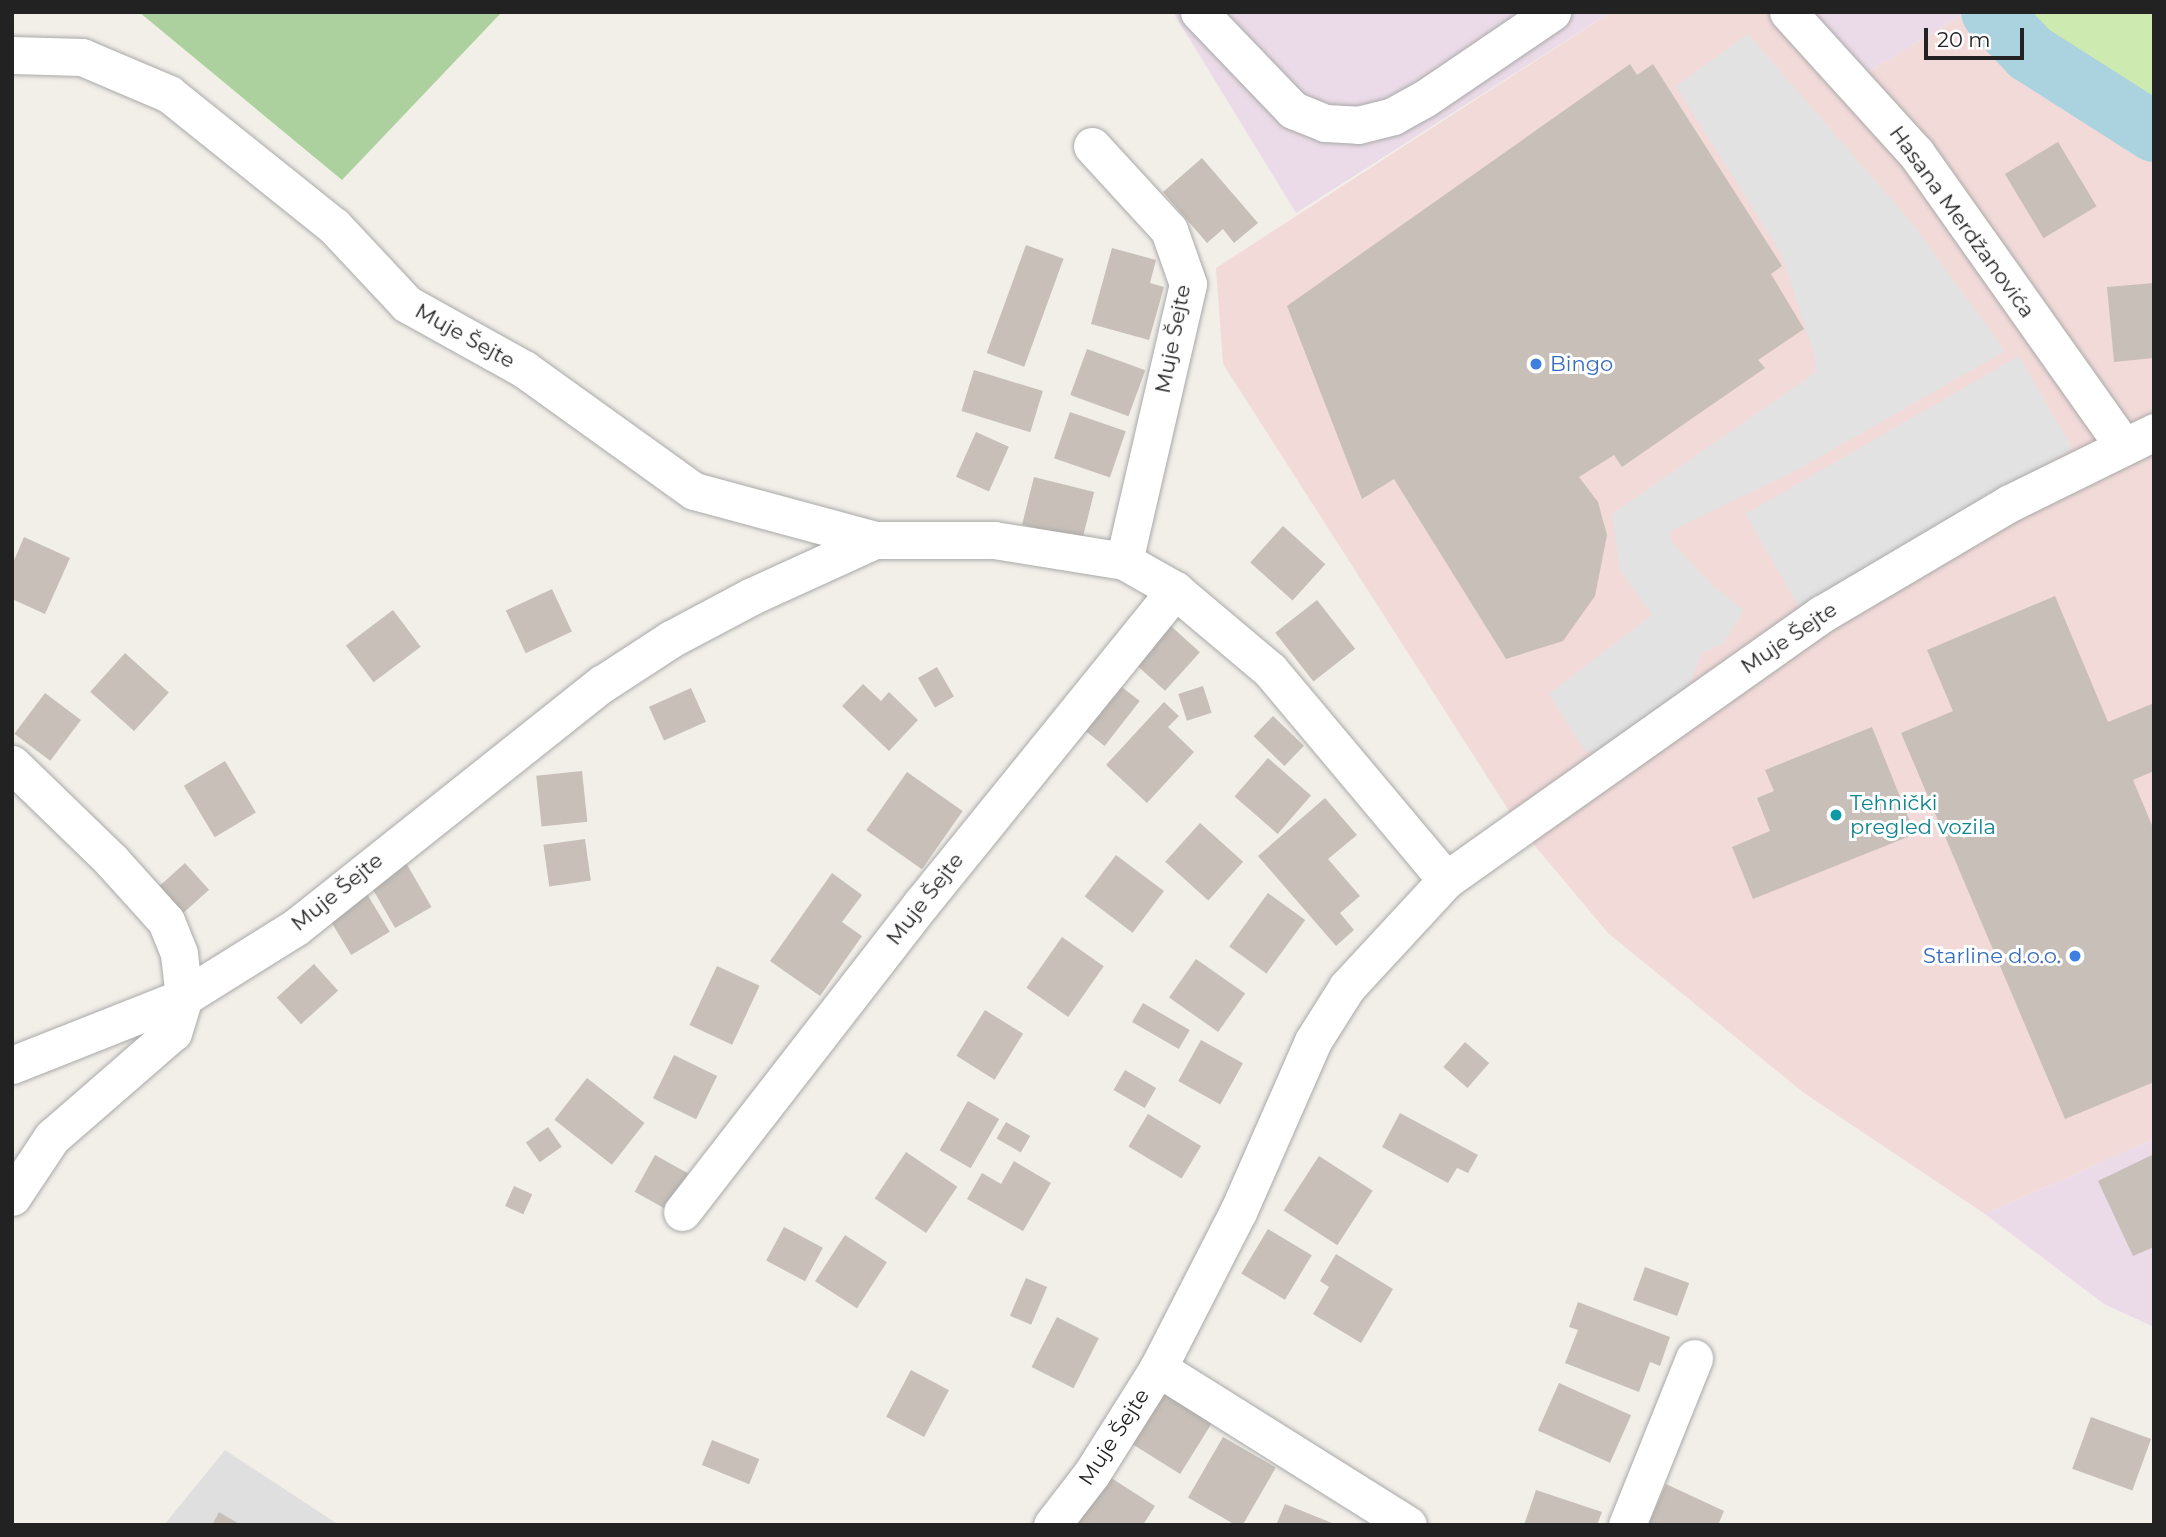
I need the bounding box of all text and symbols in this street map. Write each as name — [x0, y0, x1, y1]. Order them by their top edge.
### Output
scale bar — [1928, 14, 2028, 58]
text: 20 m — [1937, 27, 1991, 52]
street label: Hasana Merdžanovića — [1884, 121, 2040, 323]
street label: Muje Šejte — [1150, 283, 1196, 395]
street label: Muje Šejte — [411, 298, 519, 374]
place label: Bingo — [1550, 351, 1613, 377]
marker: Bingo — [1528, 356, 1544, 372]
street label: Muje Šejte — [1736, 597, 1842, 679]
place label: Tehnički pregled vozila — [1850, 790, 1996, 840]
marker: Tehnički pregled vozila — [1828, 807, 1844, 823]
street label: Muje Šejte — [286, 848, 388, 936]
street label: Muje Šejte — [881, 848, 969, 950]
place label: Starline d.o.o. — [1923, 943, 2061, 969]
marker: Starline d.o.o. — [2067, 948, 2083, 964]
street label: Muje Šejte — [1073, 1384, 1155, 1490]

